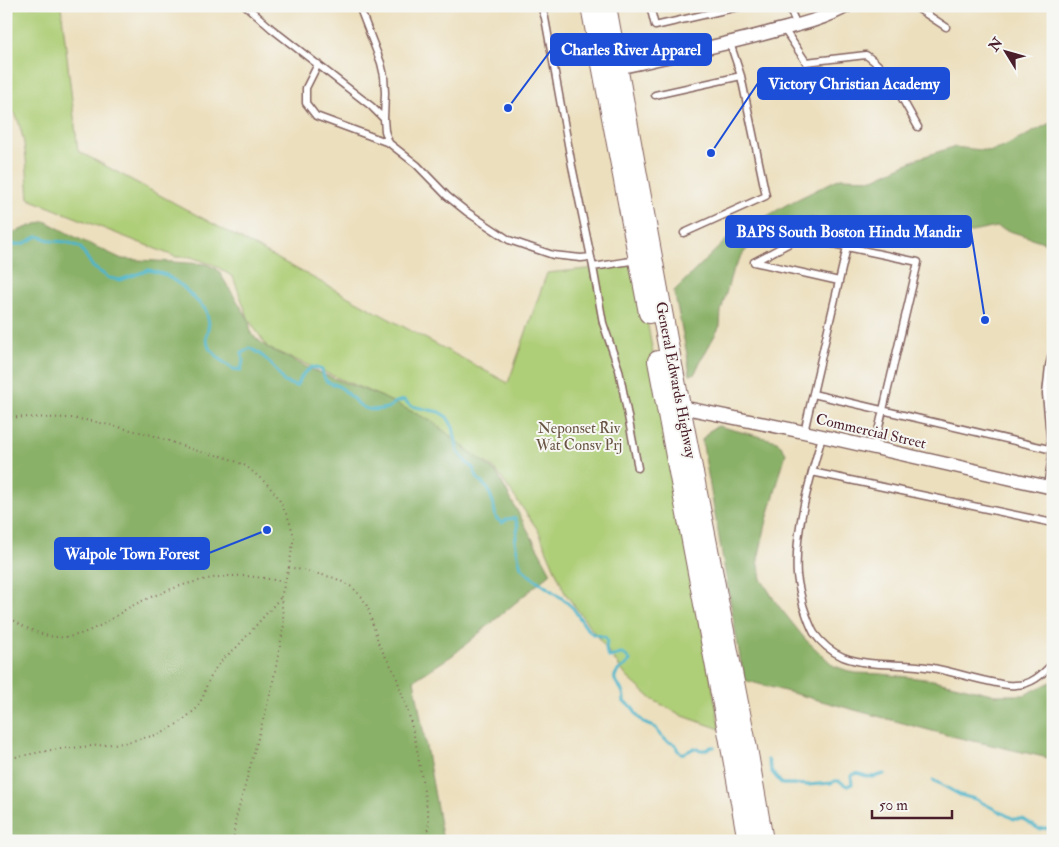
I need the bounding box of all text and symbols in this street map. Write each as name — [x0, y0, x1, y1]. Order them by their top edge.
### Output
north arrow — [982, 28, 1032, 78]
callout: Charles River Apparel — [551, 34, 711, 65]
text: N — [985, 34, 1007, 55]
text: Charles River Apparel — [561, 40, 702, 61]
callout: Victory Christian Academy — [758, 68, 949, 99]
text: Victory Christian Academy — [767, 74, 941, 95]
callout: BAPS South Boston Hindu Mandir — [726, 216, 971, 247]
text: BAPS South Boston Hindu Mandir — [736, 222, 963, 242]
street label: General Edwards Highway — [651, 300, 700, 461]
street label: Commercial Street — [814, 410, 928, 453]
park label: Neponset Riv Wat Consv Prj — [535, 419, 622, 455]
callout: Walpole Town Forest — [55, 538, 209, 569]
text: Walpole Town Forest — [64, 544, 200, 565]
scale bar — [872, 787, 952, 819]
text: 50 m — [879, 796, 908, 815]

